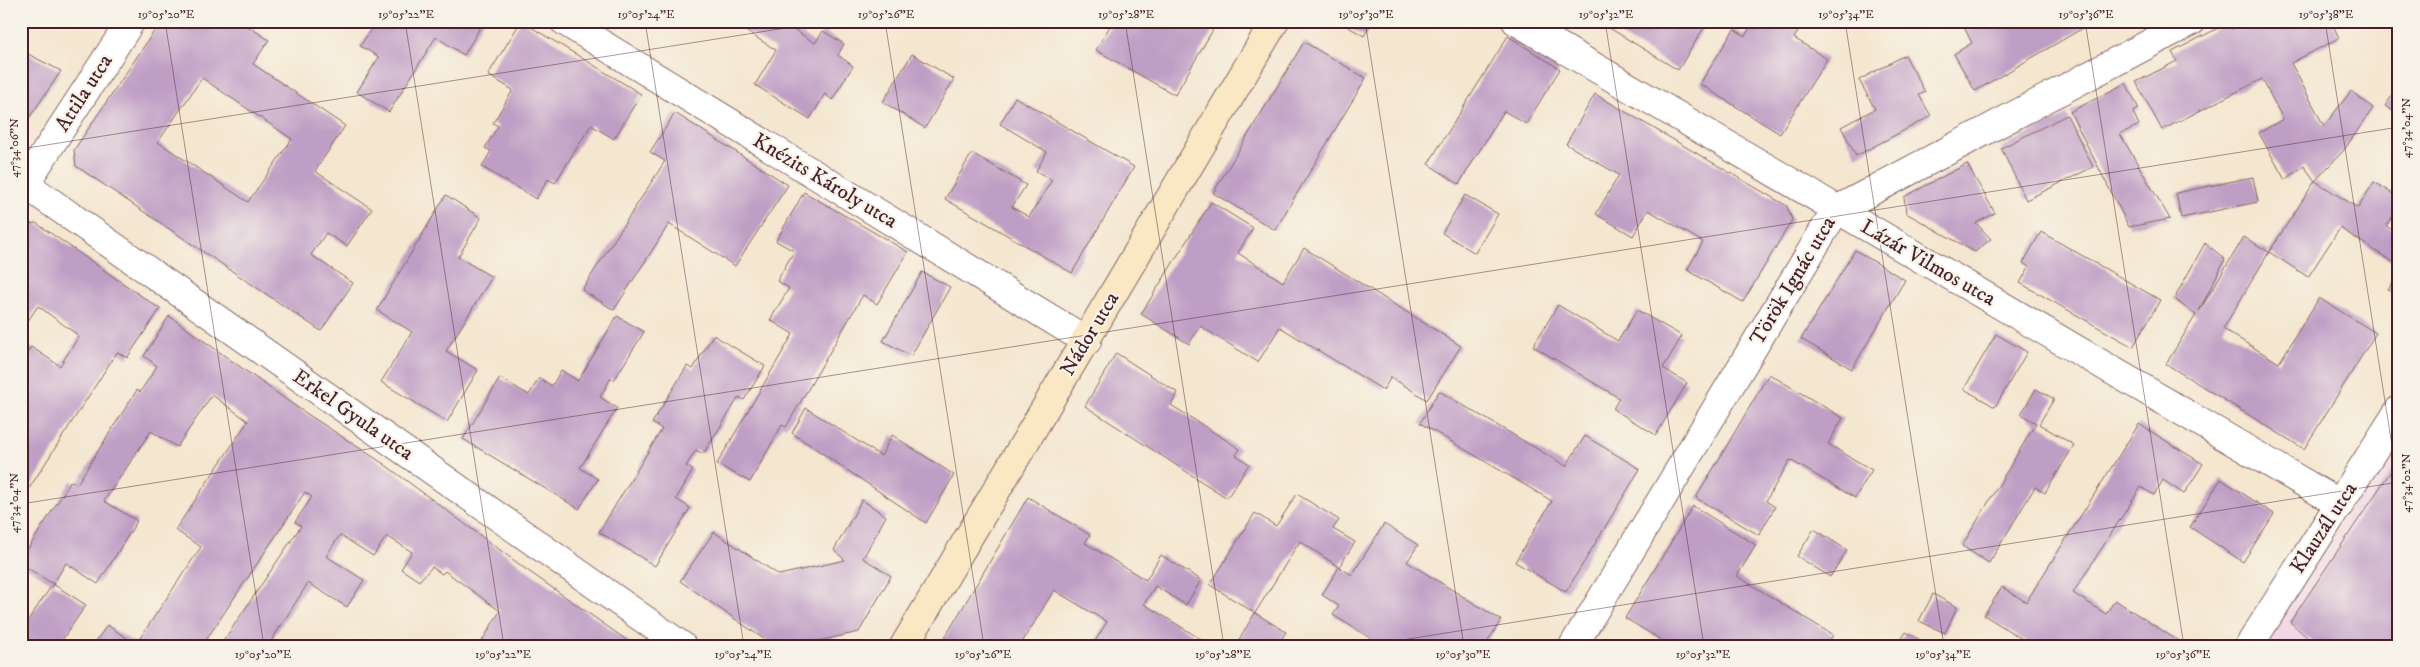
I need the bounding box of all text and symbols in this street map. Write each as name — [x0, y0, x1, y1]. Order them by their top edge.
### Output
text: 19°05'20"E — [138, 7, 195, 22]
text: 19°05'22"E — [378, 7, 434, 22]
text: 19°05'24"E — [618, 7, 675, 22]
text: 19°05'26"E — [858, 7, 915, 22]
text: 19°05'28"E — [1098, 7, 1155, 22]
text: 19°05'30"E — [1338, 7, 1394, 22]
text: 19°05'32"E — [1579, 7, 1634, 22]
text: 19°05'34"E — [1818, 7, 1874, 22]
text: 19°05'36"E — [2059, 7, 2114, 22]
text: 19°05'38"E — [2299, 7, 2354, 22]
street label: Attila utca — [49, 49, 119, 136]
text: 47°34'04"N — [2399, 98, 2414, 158]
text: 47°34'06"N — [7, 118, 22, 178]
street label: Knézits Károly utca — [748, 128, 902, 234]
street label: Török Ignác utca — [1744, 212, 1842, 350]
street label: Lázár Vilmos utca — [1856, 214, 2000, 312]
street label: Nádor utca — [1055, 287, 1125, 381]
street label: Erkel Gyula utca — [288, 364, 419, 466]
text: 47°34'02"N — [2399, 453, 2414, 513]
text: 47°34'04"N — [7, 473, 22, 533]
street label: Klauzál utca — [2285, 477, 2363, 579]
text: 19°05'20"E — [235, 647, 292, 662]
text: 19°05'22"E — [475, 647, 531, 662]
text: 19°05'24"E — [715, 647, 772, 662]
text: 19°05'26"E — [955, 647, 1012, 662]
text: 19°05'28"E — [1195, 647, 1252, 662]
text: 19°05'30"E — [1435, 647, 1491, 662]
text: 19°05'32"E — [1676, 647, 1731, 662]
text: 19°05'34"E — [1915, 647, 1971, 662]
text: 19°05'36"E — [2156, 647, 2211, 662]

